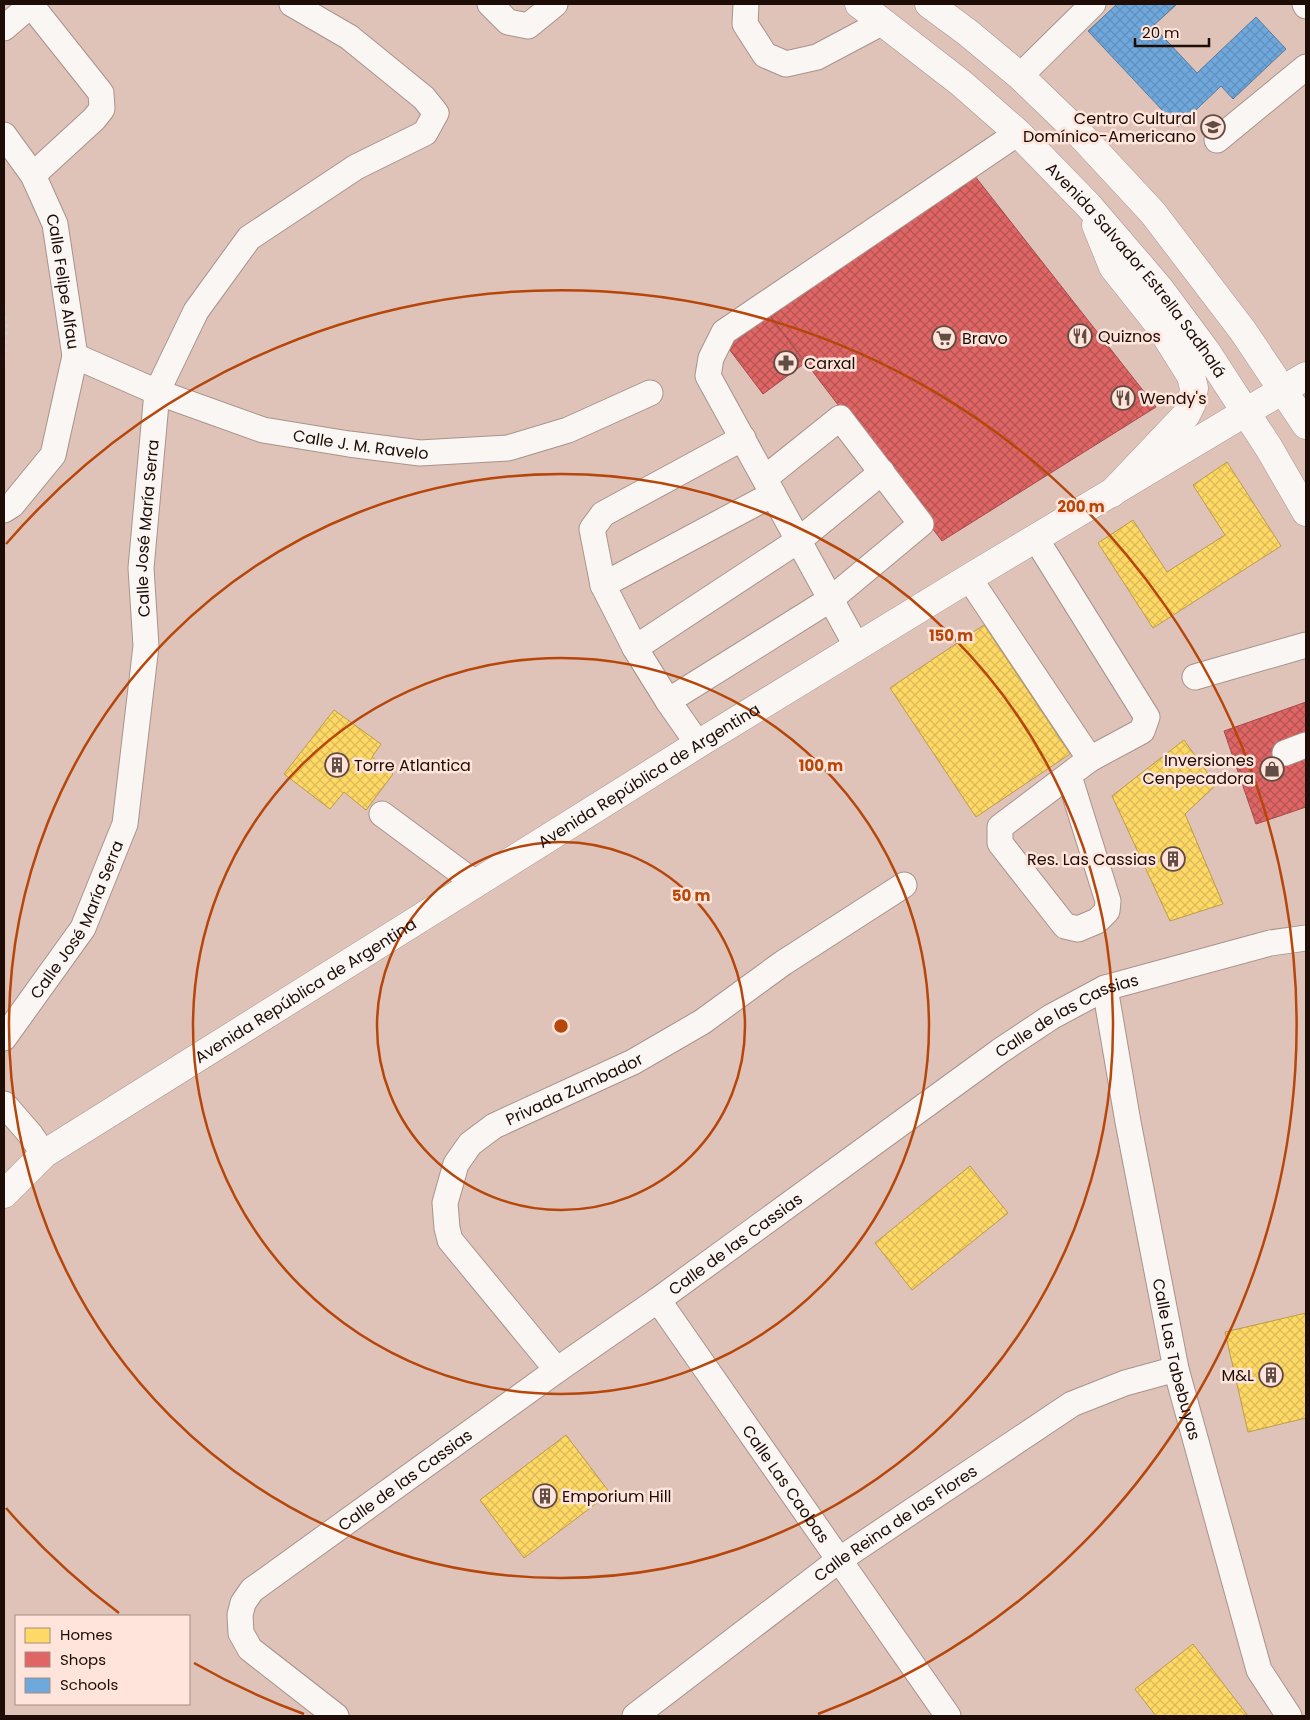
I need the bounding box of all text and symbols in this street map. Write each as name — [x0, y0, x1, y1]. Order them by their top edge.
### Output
scale bar — [1135, 15, 1209, 47]
text: 20 m — [1142, 22, 1180, 43]
place label: Centro Cultural Domínico-Americano — [1023, 107, 1196, 148]
school or university icon: Centro Cultural Domínico-Americano — [1200, 114, 1226, 140]
street label: Avenida Salvador Estrella Sadhalá — [1040, 157, 1231, 382]
street label: Calle Felipe Alfau — [40, 210, 85, 351]
restaurant icon: Quiznos — [1067, 323, 1093, 349]
supermarket icon: Bravo — [931, 325, 957, 351]
place label: Quiznos — [1098, 325, 1161, 348]
place label: Bravo — [962, 327, 1008, 350]
pharmacy icon: Carxal — [773, 350, 799, 376]
place label: Carxal — [804, 352, 856, 375]
restaurant icon: Wendy's — [1110, 385, 1136, 411]
place label: Wendy's — [1140, 387, 1207, 410]
street label: Calle J. M. Ravelo — [291, 424, 429, 465]
street label: Calle José María Serra — [130, 438, 165, 618]
text: 200 m — [1057, 496, 1105, 517]
text: 150 m — [929, 625, 973, 646]
street label: Avenida República de Argentina — [533, 698, 764, 854]
place label: Inversiones Cenpecadora — [1142, 749, 1254, 790]
building icon: Torre Atlantica — [324, 752, 350, 778]
place label: Torre Atlantica — [354, 754, 471, 777]
text: 100 m — [799, 755, 843, 776]
shop icon: Inversiones Cenpecadora — [1259, 756, 1285, 782]
street label: Calle José María Serra — [25, 837, 129, 1004]
building icon: Res. Las Cassias — [1160, 846, 1186, 872]
place label: Res. Las Cassias — [1027, 848, 1156, 871]
text: 50 m — [672, 885, 710, 906]
street label: Avenida República de Argentina — [190, 912, 421, 1069]
street label: Calle de las Cassias — [991, 968, 1141, 1063]
centre of rings — [552, 1017, 570, 1035]
street label: Privada Zumbador — [502, 1048, 647, 1131]
street label: Calle de las Cassias — [664, 1188, 807, 1301]
street label: Calle Las Tabebuyas — [1147, 1276, 1206, 1443]
building icon: M&L — [1258, 1362, 1284, 1388]
place label: M&L — [1221, 1364, 1254, 1387]
street label: Calle Las Caobas — [736, 1420, 835, 1548]
street label: Calle de las Cassias — [333, 1424, 477, 1537]
street label: Calle Reina de las Flores — [809, 1460, 982, 1587]
building icon: Emporium Hill — [532, 1483, 558, 1509]
place label: Emporium Hill — [562, 1485, 672, 1508]
legend — [15, 1615, 190, 1705]
text: Homes — [60, 1624, 113, 1645]
text: Shops — [60, 1649, 106, 1670]
text: Schools — [60, 1674, 118, 1695]

